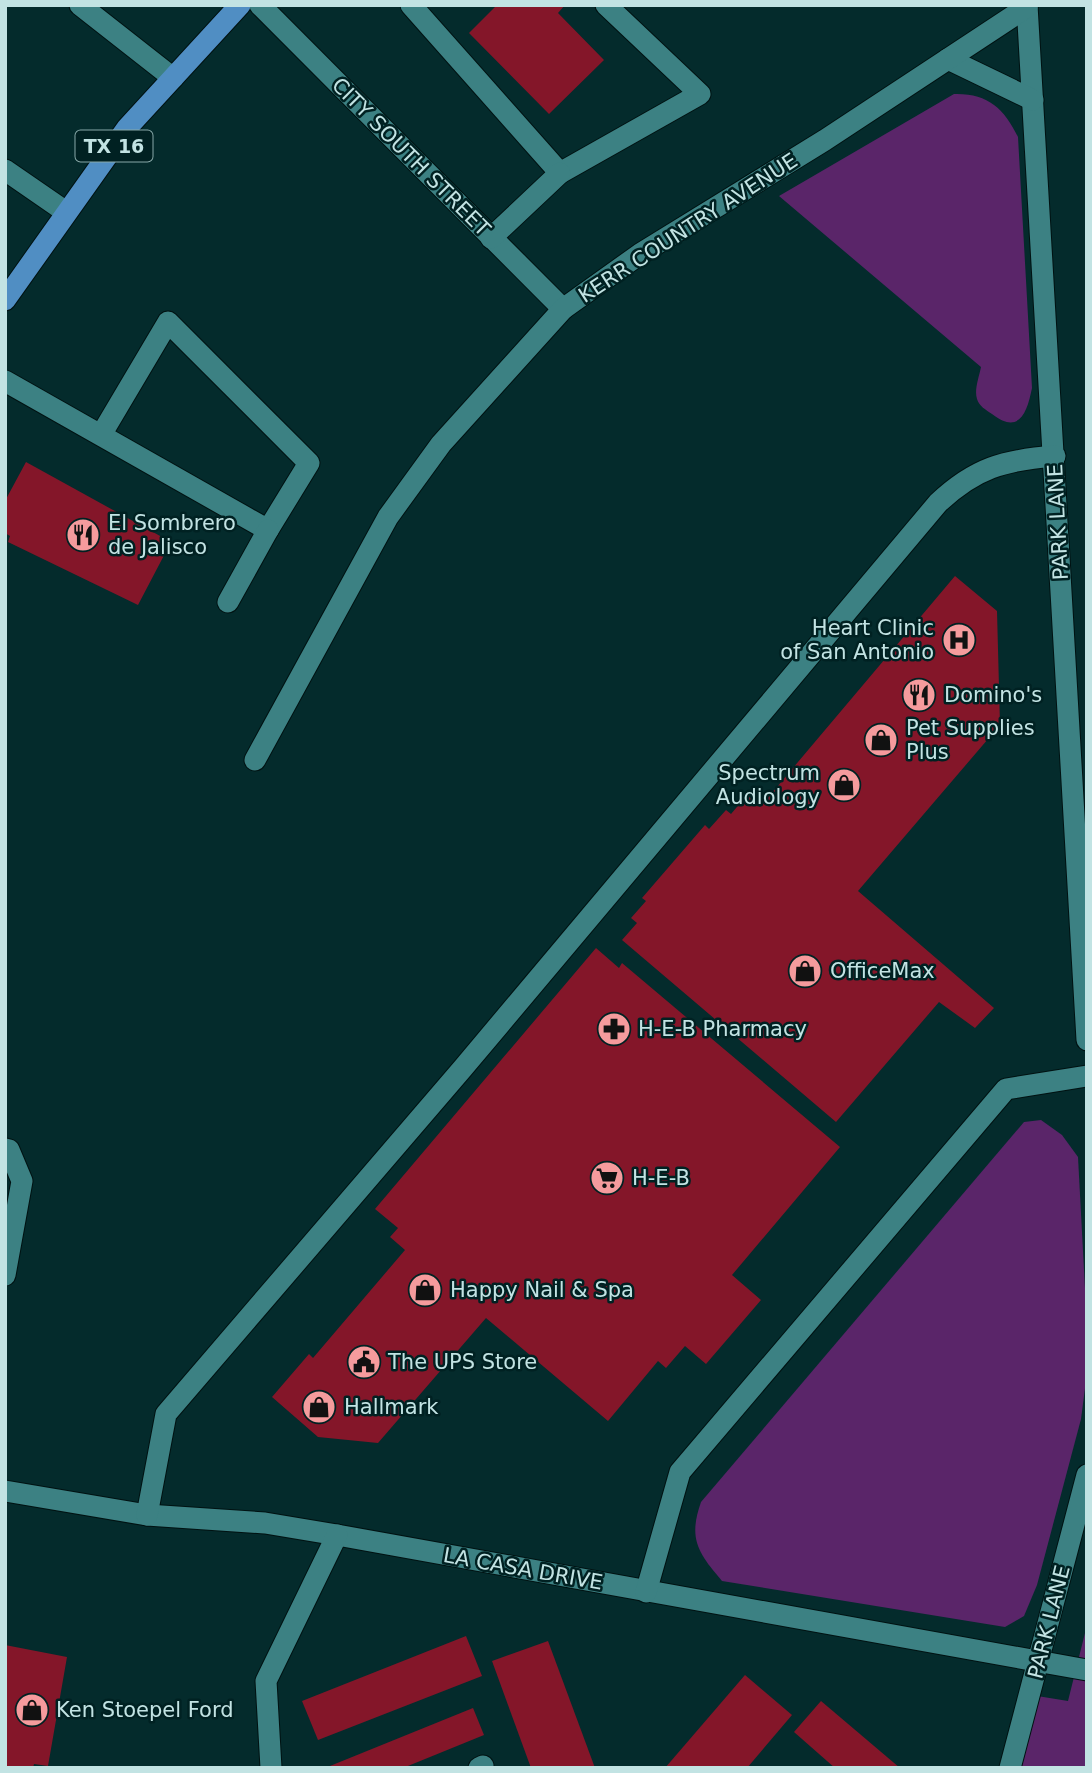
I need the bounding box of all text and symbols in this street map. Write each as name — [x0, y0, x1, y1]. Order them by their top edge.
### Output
street label: CITY SOUTH STREET — [327, 73, 495, 241]
road number: TX 16 — [76, 130, 152, 162]
street label: KERR COUNTRY AVENUE — [574, 148, 802, 308]
street label: PARK LANE — [1043, 463, 1073, 581]
place label: El Sombrero de Jalisco — [108, 511, 236, 559]
restaurant icon: El Sombrero de Jalisco — [64, 516, 102, 554]
place label: Heart Clinic of San Antonio — [780, 616, 934, 664]
hospital icon: Heart Clinic of San Antonio — [940, 621, 978, 659]
restaurant icon: Domino's — [900, 676, 938, 714]
place label: Domino's — [944, 683, 1042, 707]
place label: Pet Supplies Plus — [906, 716, 1035, 764]
shop icon: Pet Supplies Plus — [862, 721, 900, 759]
place label: Spectrum Audiology — [716, 761, 820, 809]
shop icon: Spectrum Audiology — [825, 766, 863, 804]
shop icon: OfficeMax — [786, 952, 824, 990]
place label: OfficeMax — [830, 959, 935, 983]
pharmacy icon: H-E-B Pharmacy — [595, 1010, 633, 1048]
place label: H-E-B Pharmacy — [638, 1017, 807, 1041]
supermarket icon: H-E-B — [588, 1159, 626, 1197]
place label: H-E-B — [632, 1166, 690, 1190]
shop icon: Happy Nail & Spa — [406, 1271, 444, 1309]
place label: Happy Nail & Spa — [450, 1278, 634, 1302]
public building icon: The UPS Store — [345, 1343, 383, 1381]
place label: The UPS Store — [387, 1350, 537, 1374]
shop icon: Hallmark — [300, 1388, 338, 1426]
place label: Hallmark — [344, 1395, 439, 1419]
street label: LA CASA DRIVE — [441, 1543, 605, 1595]
street label: PARK LANE — [1023, 1563, 1075, 1681]
shop icon: Ken Stoepel Ford — [13, 1691, 51, 1729]
place label: Ken Stoepel Ford — [56, 1698, 234, 1722]

